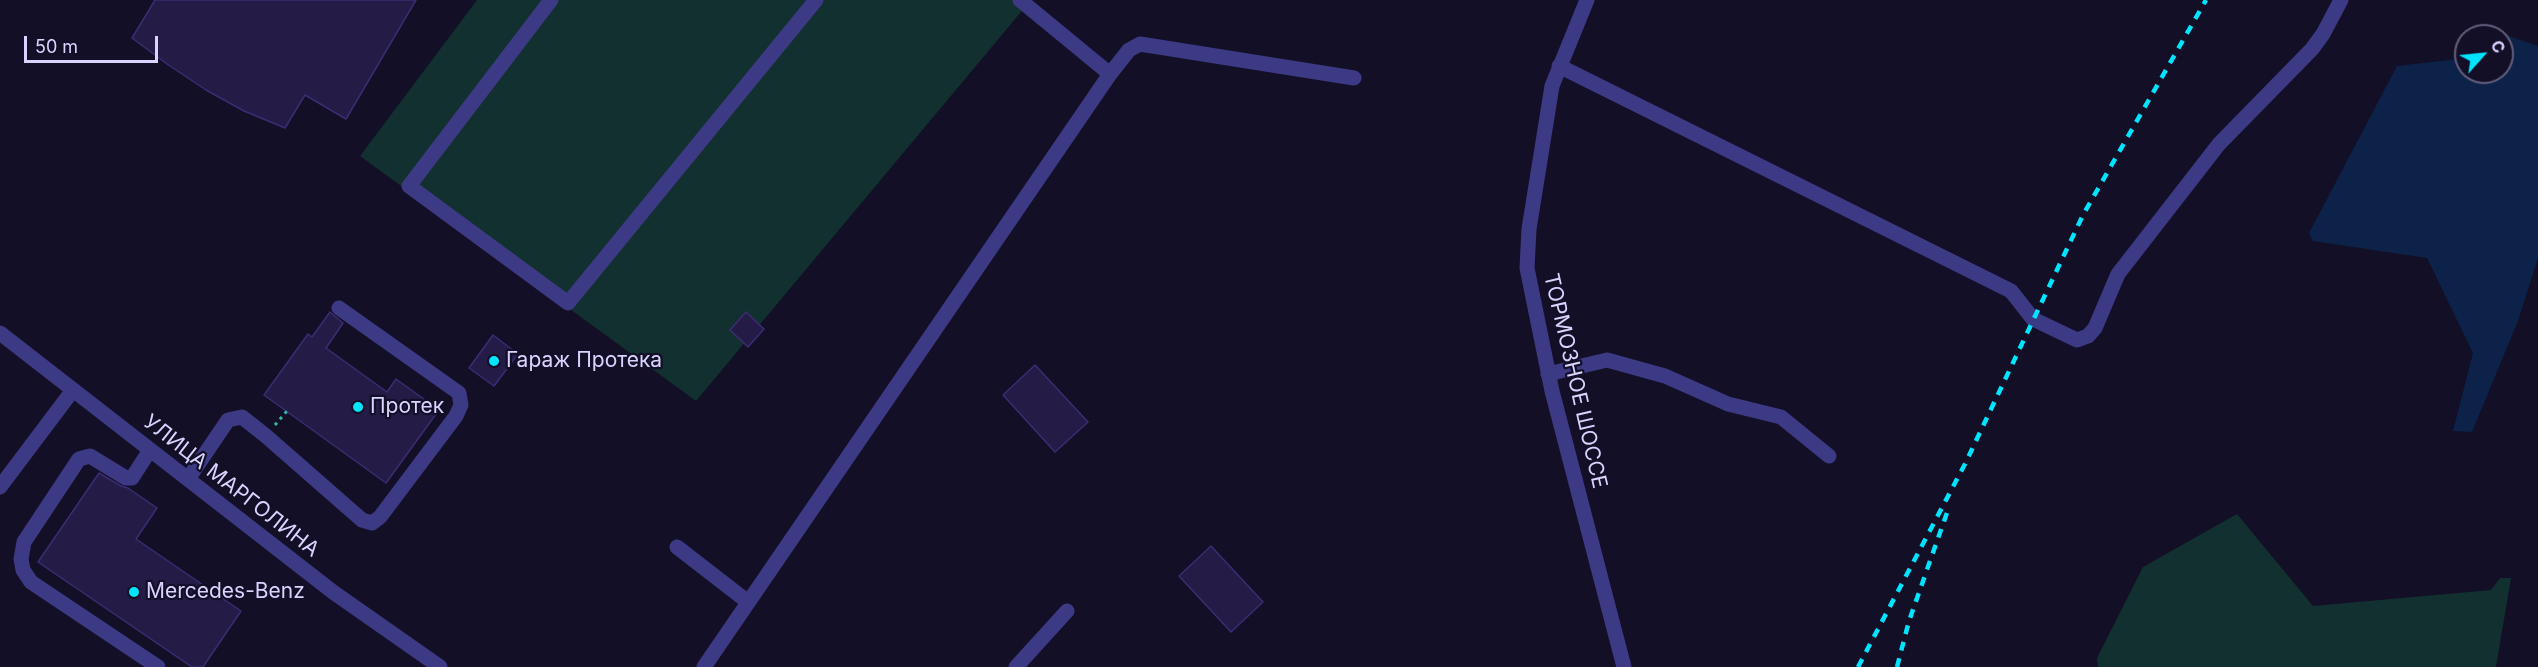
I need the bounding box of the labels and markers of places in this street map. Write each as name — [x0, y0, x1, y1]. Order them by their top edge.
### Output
place label: Гараж Протека — [506, 348, 662, 374]
marker: Гараж Протека — [487, 354, 501, 368]
place label: Протек — [370, 394, 444, 420]
marker: Протек — [351, 400, 365, 414]
place label: Mercedes-Benz — [146, 579, 305, 605]
marker: Mercedes-Benz — [127, 585, 141, 599]

